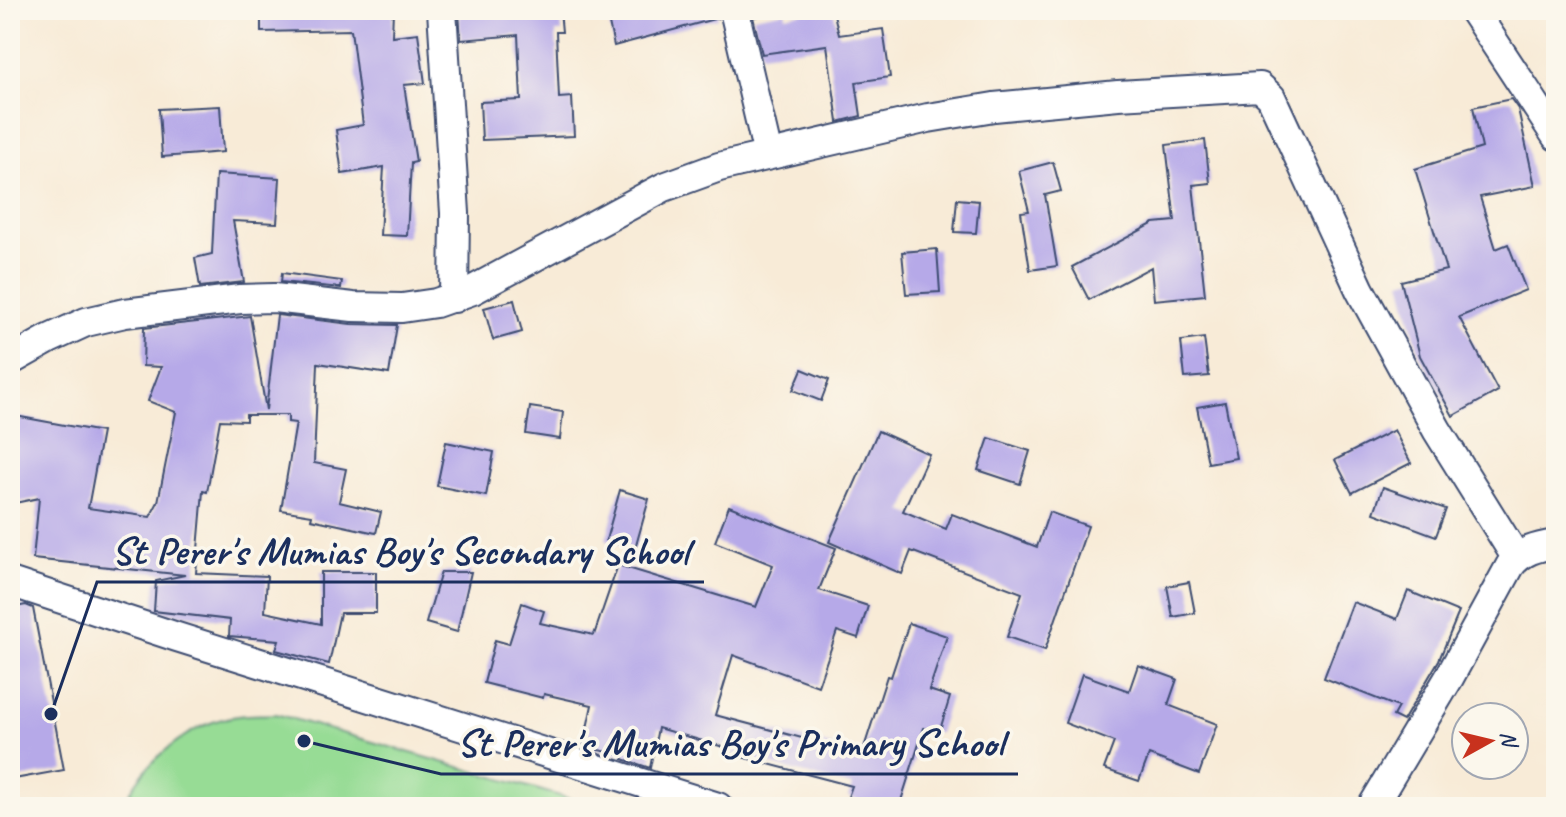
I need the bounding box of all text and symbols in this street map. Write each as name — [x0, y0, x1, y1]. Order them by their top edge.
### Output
callout: St Perer's Mumias Boy's Secondary School — [97, 518, 704, 582]
text: St Perer's Mumias Boy's Secondary School — [111, 526, 695, 576]
north arrow — [1450, 701, 1530, 781]
callout: St Perer's Mumias Boy's Primary School — [441, 710, 1018, 774]
text: St Perer's Mumias Boy's Primary School — [457, 718, 1010, 768]
text: N — [1494, 730, 1524, 750]

